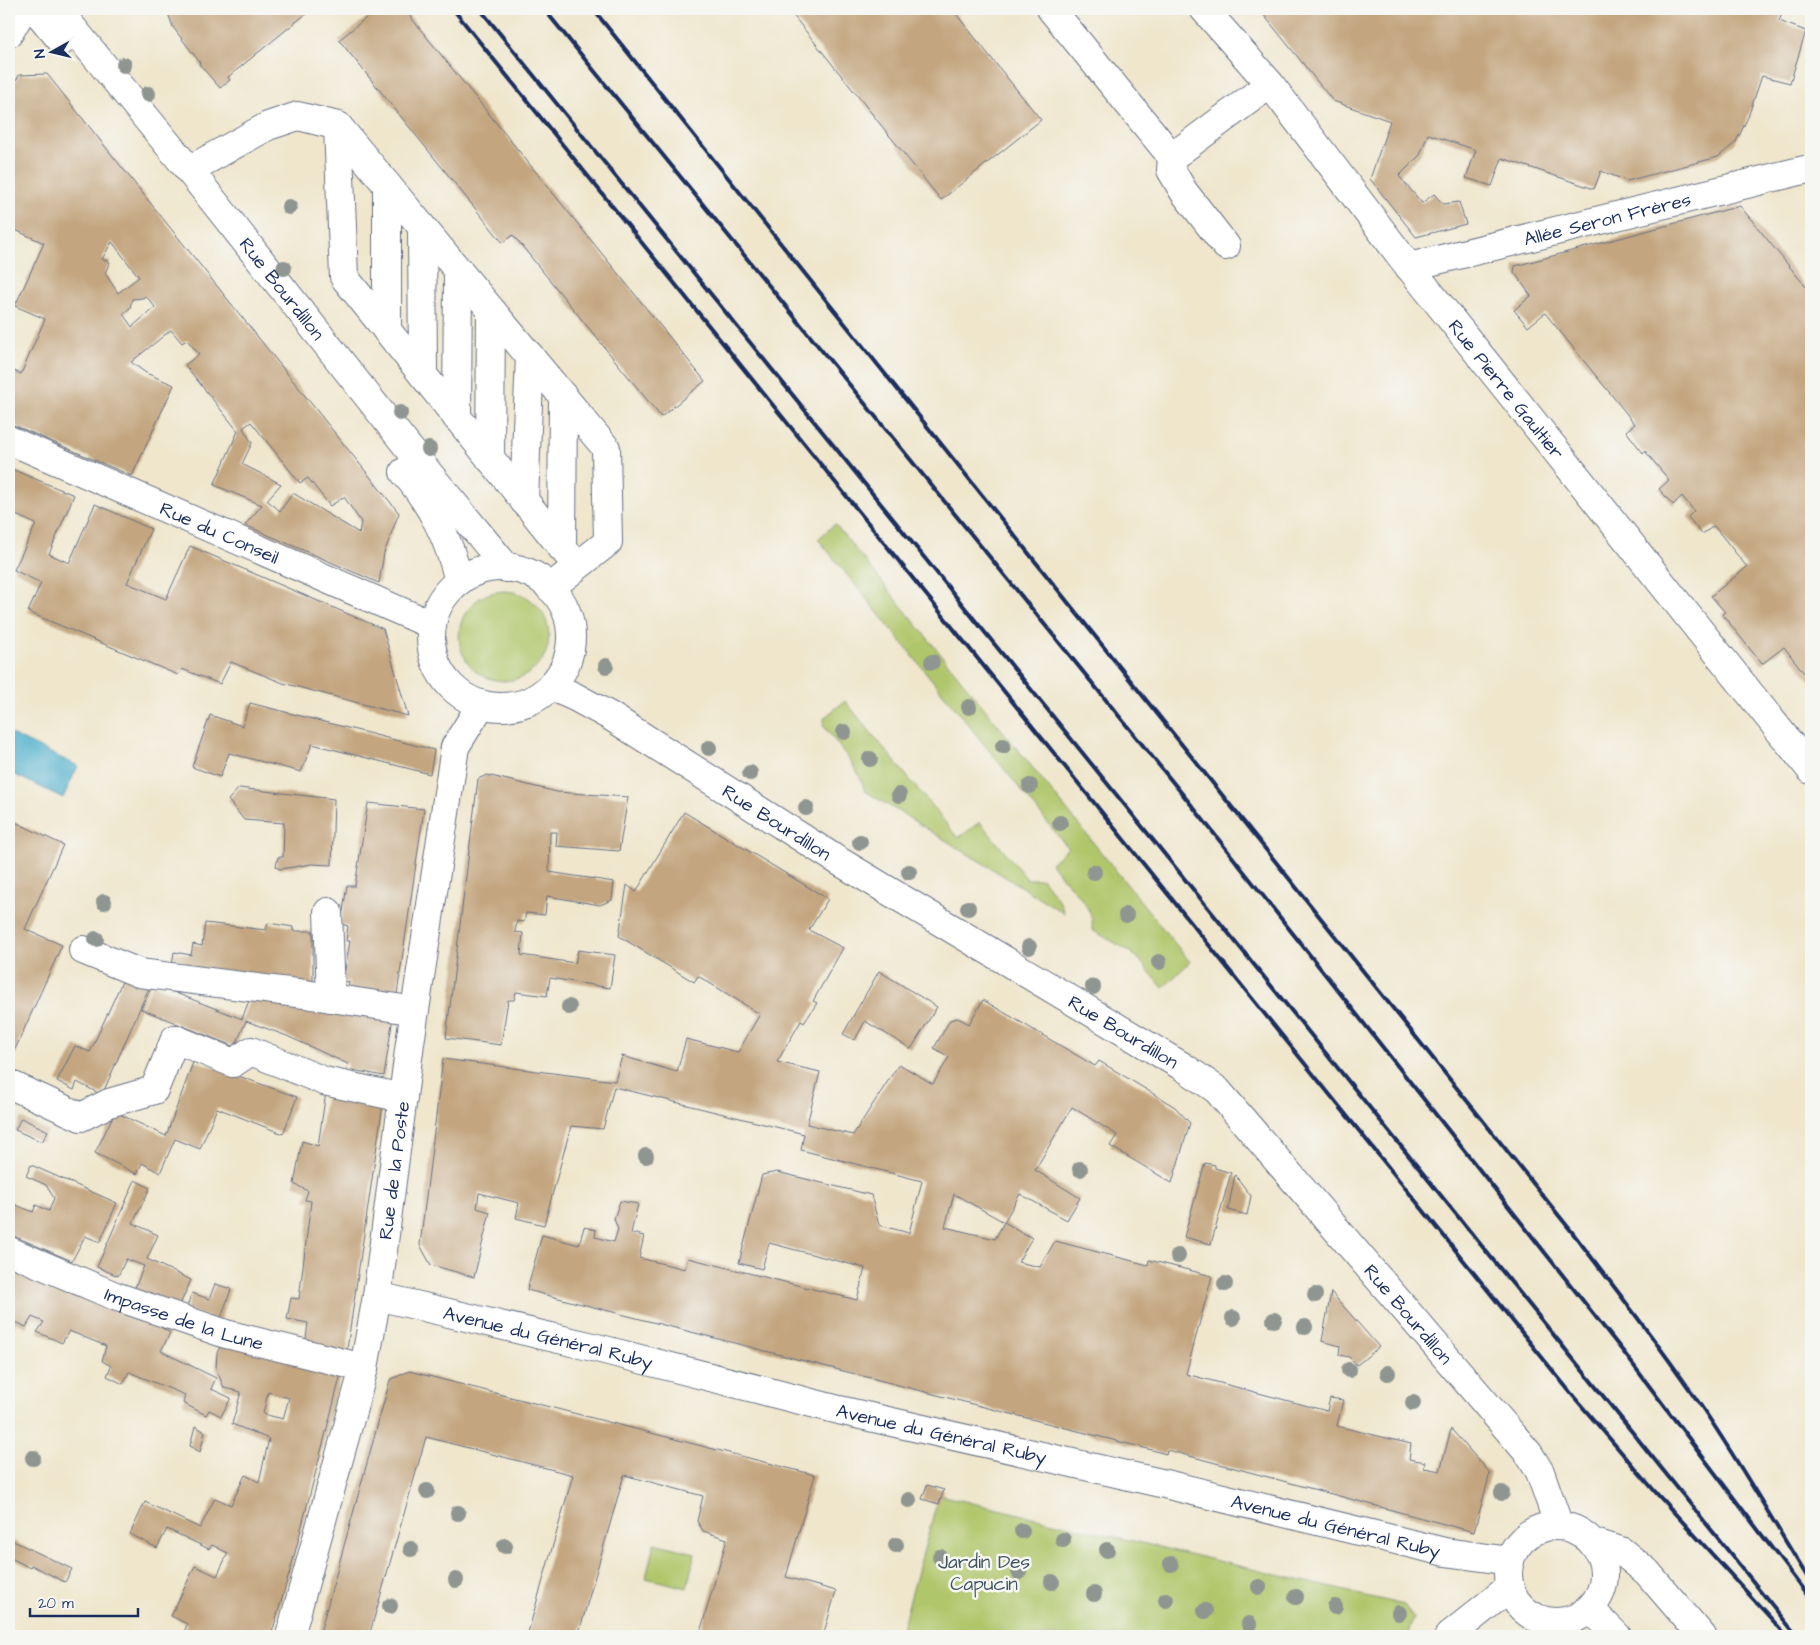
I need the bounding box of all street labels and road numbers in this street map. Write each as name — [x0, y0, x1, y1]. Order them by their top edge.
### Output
street label: Allée Seron Frères — [1521, 186, 1694, 253]
street label: Rue Bourdillon — [232, 232, 330, 346]
street label: Rue Pierre Gaultier — [1441, 314, 1570, 466]
street label: Rue du Conseil — [155, 496, 283, 571]
street label: Rue Bourdillon — [717, 779, 836, 868]
street label: Rue Bourdillon — [1063, 989, 1183, 1076]
street label: Rue de la Poste — [372, 1100, 417, 1241]
street label: Rue Bourdillon — [1357, 1259, 1458, 1371]
street label: Impasse de la Lune — [100, 1281, 266, 1358]
street label: Avenue du Général Ruby — [440, 1300, 656, 1378]
street label: Avenue du Général Ruby — [834, 1398, 1049, 1473]
street label: Avenue du Général Ruby — [1228, 1489, 1444, 1567]

